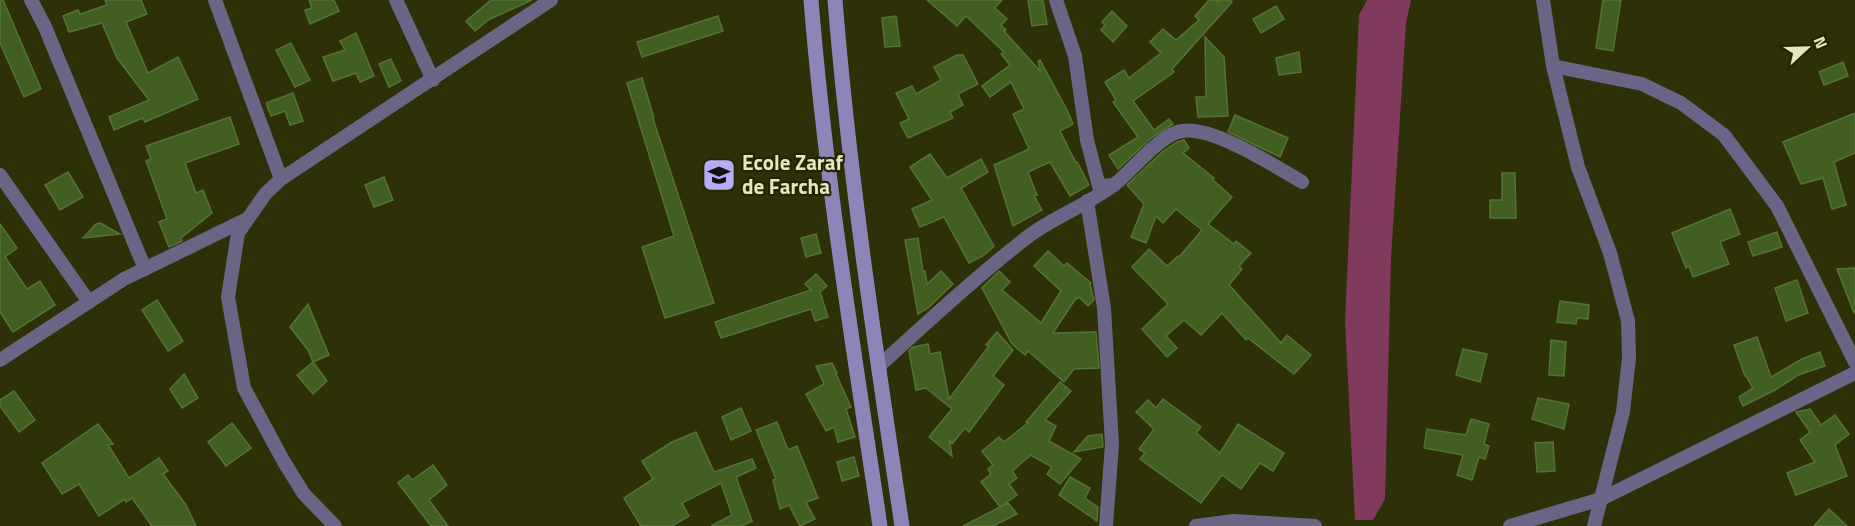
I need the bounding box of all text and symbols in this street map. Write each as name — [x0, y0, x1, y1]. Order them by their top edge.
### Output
north arrow — [1777, 18, 1837, 78]
text: N — [1808, 33, 1834, 52]
place label: Ecole Zaraf de Farcha — [742, 146, 843, 202]
school or university icon: Ecole Zaraf de Farcha — [701, 157, 737, 193]

